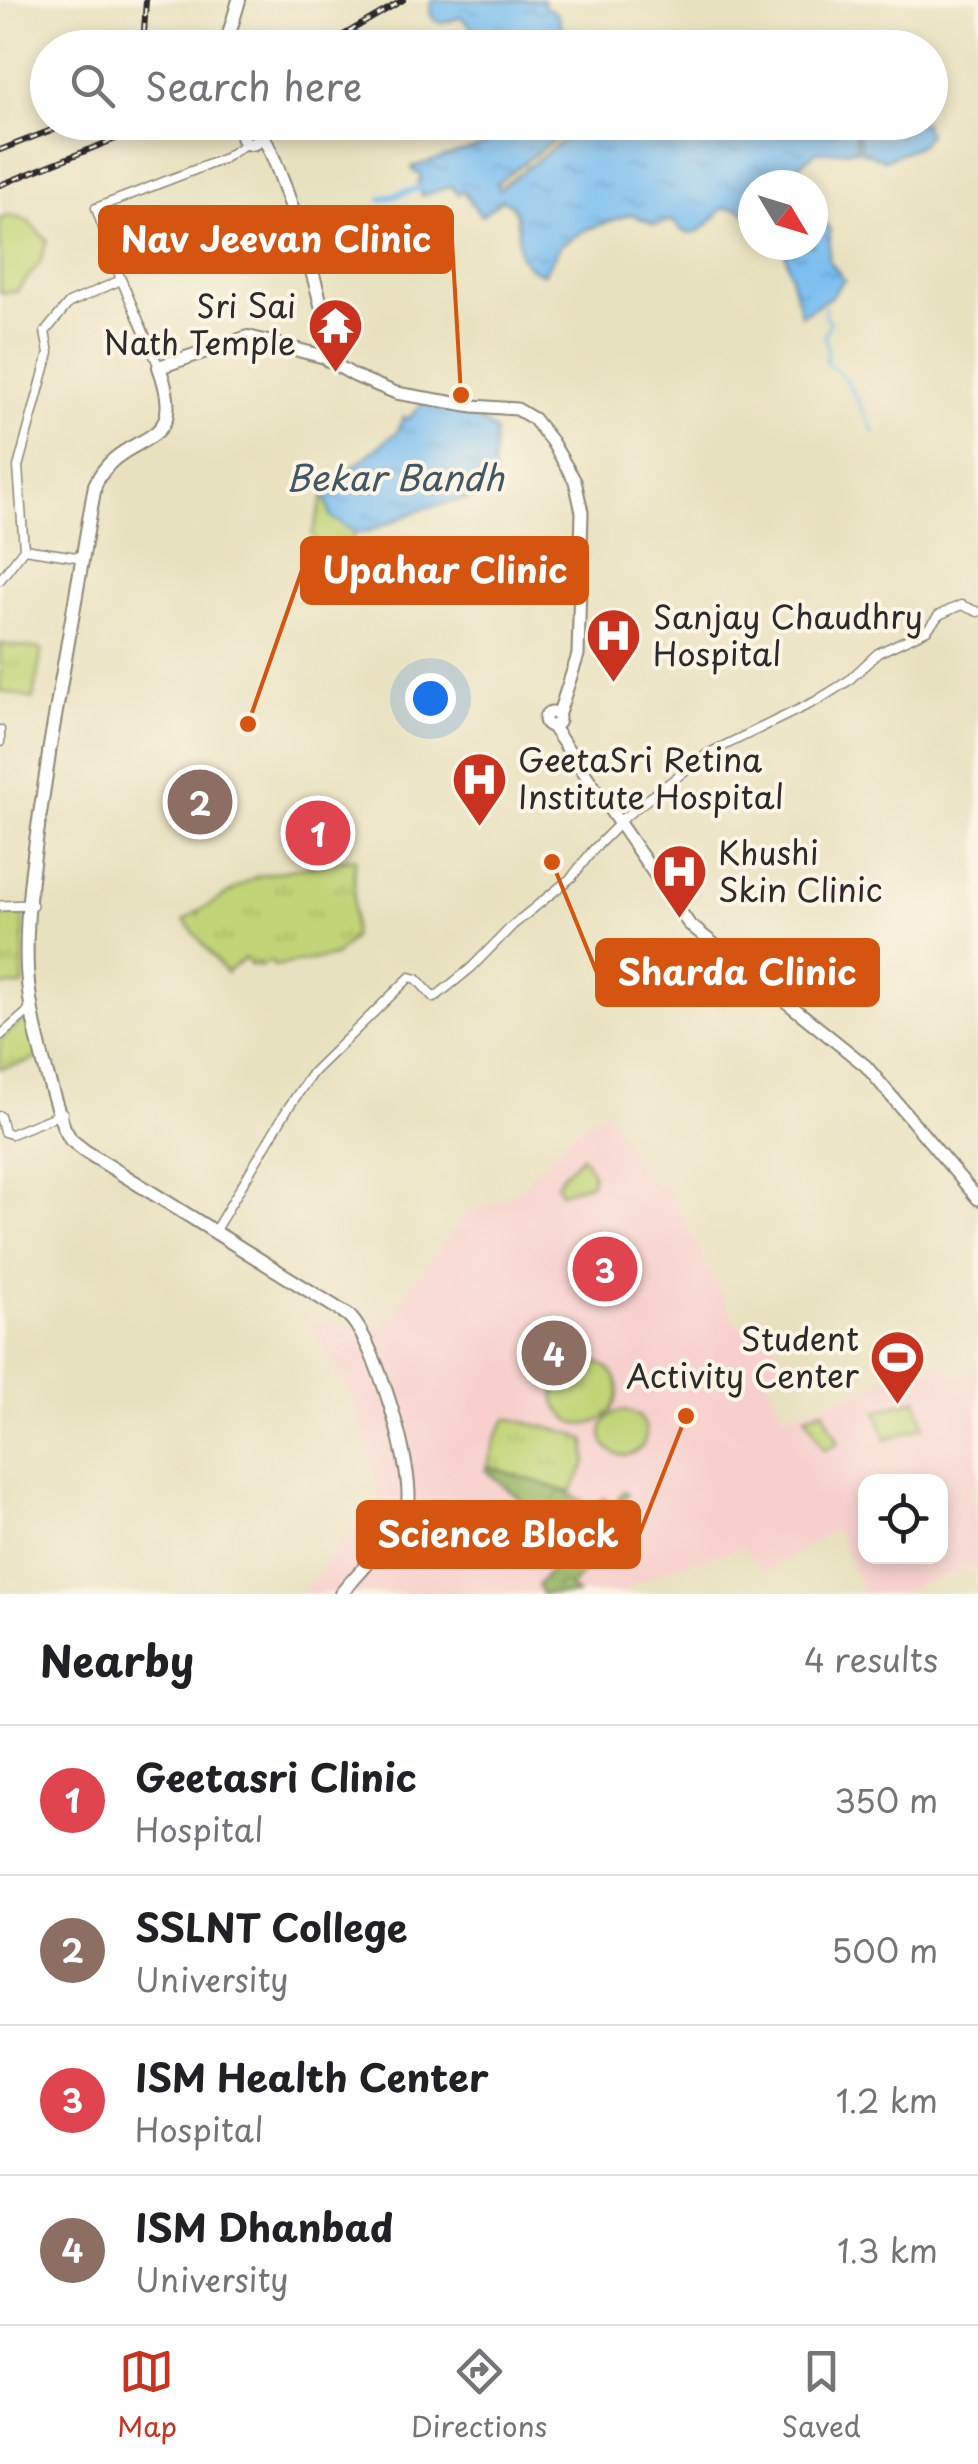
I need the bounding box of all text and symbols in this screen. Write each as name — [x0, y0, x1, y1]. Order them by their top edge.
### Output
search box — [30, 30, 948, 140]
text: Search here — [145, 57, 362, 114]
icon: search — [65, 58, 120, 113]
north arrow — [738, 170, 828, 260]
callout: Nav Jeevan Clinic — [100, 207, 452, 272]
text: Nav Jeevan Clinic — [121, 211, 431, 264]
place label: Sri Sai Nath Temple — [103, 281, 296, 366]
temple icon: Sri Sai Nath Temple — [305, 295, 365, 374]
water label: Bekar Bandh — [286, 450, 505, 503]
callout: Upahar Clinic — [302, 538, 587, 603]
text: Upahar Clinic — [322, 542, 568, 595]
place label: Sanjay Chaudhry Hospital — [653, 592, 923, 677]
hospital icon: Sanjay Chaudhry Hospital — [584, 606, 644, 685]
your location — [405, 673, 456, 724]
place label: GeetaSri Retina Institute Hospital — [518, 735, 784, 820]
hospital icon: GeetaSri Retina Institute Hospital — [449, 749, 509, 828]
pin: 2 — [168, 764, 232, 840]
pin: 1 — [286, 796, 350, 870]
place label: Khushi Skin Clinic — [718, 828, 882, 913]
hospital icon: Khushi Skin Clinic — [649, 842, 709, 921]
callout: Sharda Clinic — [597, 940, 878, 1005]
text: Sharda Clinic — [618, 944, 856, 997]
pin: 3 — [572, 1232, 638, 1306]
place label: Student Activity Center — [626, 1314, 859, 1399]
pin: 4 — [522, 1316, 586, 1390]
sports icon: Student Activity Center — [868, 1328, 928, 1407]
map controls — [858, 1474, 948, 1564]
button: locate — [858, 1474, 948, 1564]
callout: Science Block — [358, 1502, 639, 1567]
text: Science Block — [377, 1506, 619, 1559]
text: Nearby — [40, 1628, 194, 1691]
text: 4 results — [804, 1635, 938, 1683]
text: Geetasri Clinic — [135, 1748, 417, 1805]
text: 1 — [65, 1776, 80, 1824]
text: 350 m — [834, 1776, 938, 1824]
text: Hospital — [135, 1805, 263, 1853]
text: SSLNT College — [135, 1898, 408, 1955]
text: 2 — [61, 1926, 84, 1974]
text: 500 m — [832, 1926, 938, 1974]
text: University — [135, 1955, 289, 2003]
text: ISM Health Center — [135, 2048, 489, 2105]
text: 3 — [62, 2076, 83, 2124]
text: 1.2 km — [836, 2076, 938, 2124]
text: Hospital — [135, 2105, 263, 2153]
text: ISM Dhanbad — [135, 2198, 394, 2255]
text: 4 — [62, 2226, 83, 2274]
text: 1.3 km — [837, 2226, 938, 2274]
text: University — [135, 2255, 289, 2303]
tab: Map — [117, 2344, 177, 2447]
tab: Directions — [411, 2344, 547, 2447]
tab: Saved — [781, 2344, 861, 2447]

